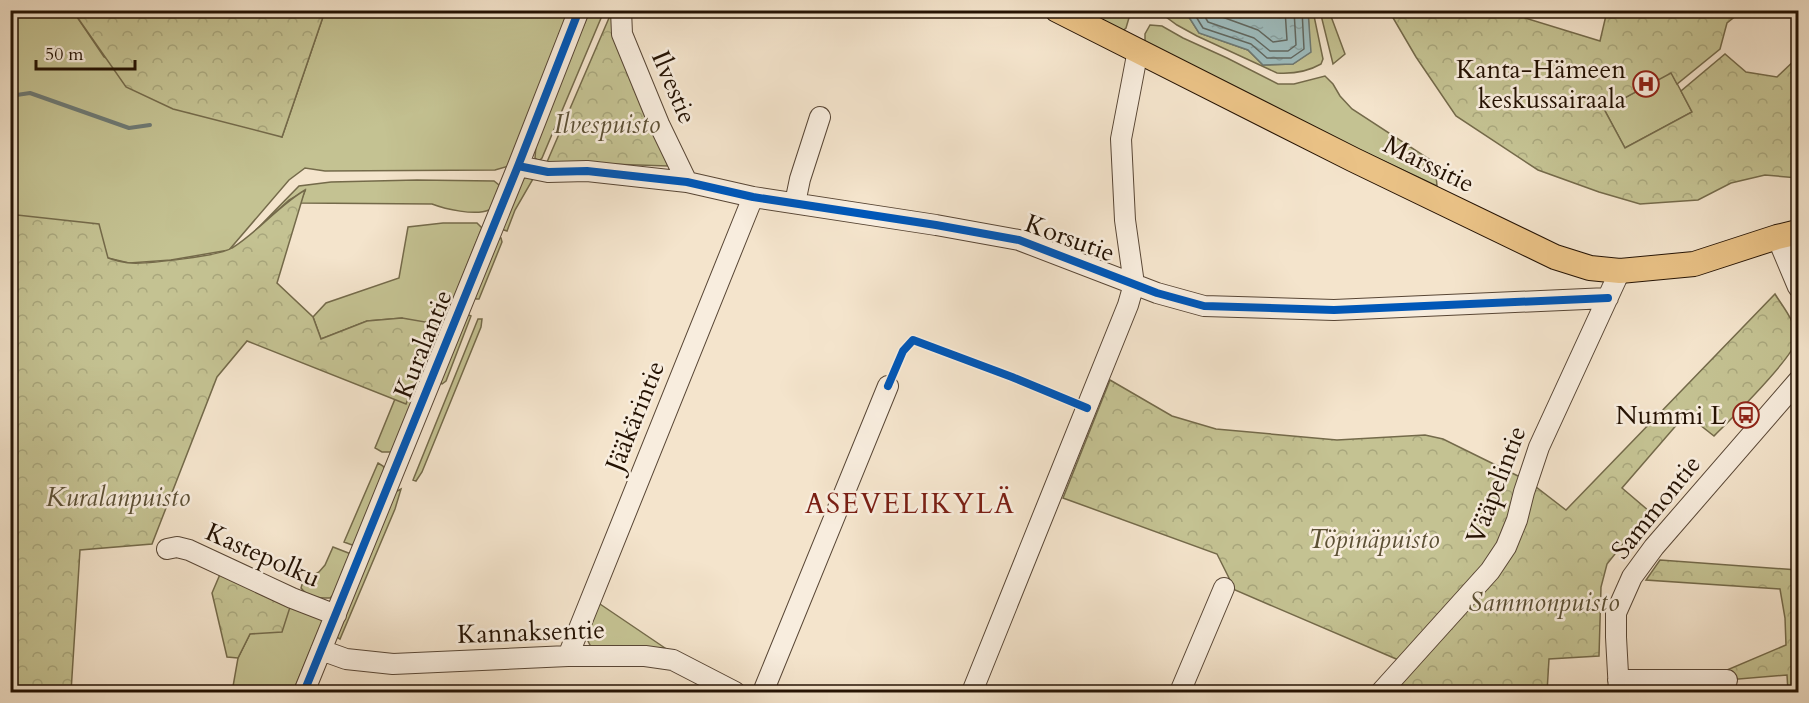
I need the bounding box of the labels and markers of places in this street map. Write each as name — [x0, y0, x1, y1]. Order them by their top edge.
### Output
place label: Kanta-Hämeen keskussairaala — [1456, 52, 1626, 117]
hospital icon: Kanta-Hämeen keskussairaala — [1631, 69, 1661, 99]
place label: Nummi L — [1616, 398, 1726, 433]
bus stop icon: Nummi L — [1731, 400, 1761, 430]

